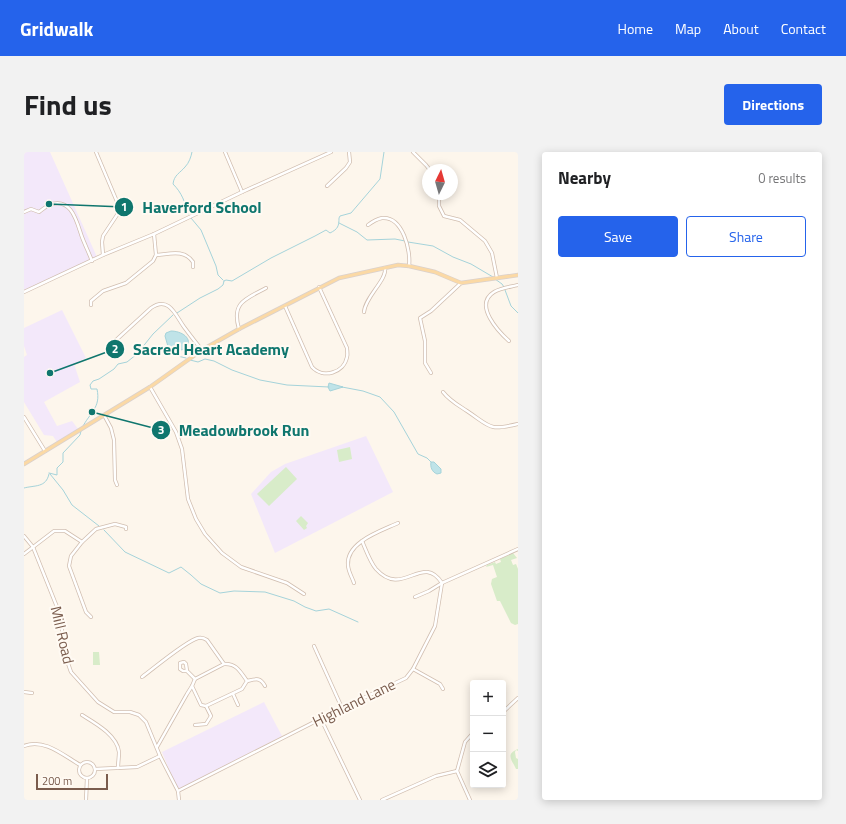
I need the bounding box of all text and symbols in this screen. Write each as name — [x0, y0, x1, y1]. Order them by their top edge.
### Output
text: Gridwalk — [20, 14, 93, 43]
text: Home — [618, 18, 653, 39]
text: Map — [675, 18, 701, 39]
text: About — [723, 18, 759, 39]
text: Contact — [781, 18, 826, 39]
text: Find us — [24, 83, 112, 126]
button: Directions — [724, 84, 822, 125]
north arrow — [422, 164, 458, 200]
text: Nearby — [558, 165, 611, 191]
text: 0 results — [758, 168, 806, 188]
callout: Haverford School — [114, 193, 270, 221]
text: Haverford School — [142, 195, 262, 219]
text: 1 — [121, 197, 127, 216]
button: Save — [558, 216, 678, 257]
button: Share — [686, 216, 806, 257]
callout: Sacred Heart Academy — [105, 335, 297, 363]
text: Sacred Heart Academy — [133, 337, 289, 361]
text: 2 — [112, 339, 118, 358]
callout: Meadowbrook Run — [151, 416, 317, 444]
text: Meadowbrook Run — [179, 418, 309, 442]
text: 3 — [158, 420, 164, 439]
street label: Mill Road — [45, 604, 80, 666]
street label: Highland Lane — [308, 673, 399, 733]
map controls — [470, 680, 506, 788]
button: + — [470, 680, 506, 716]
button: − — [470, 716, 506, 752]
button: layers — [470, 752, 506, 788]
scale bar — [36, 772, 108, 791]
text: 200 m — [42, 773, 72, 789]

